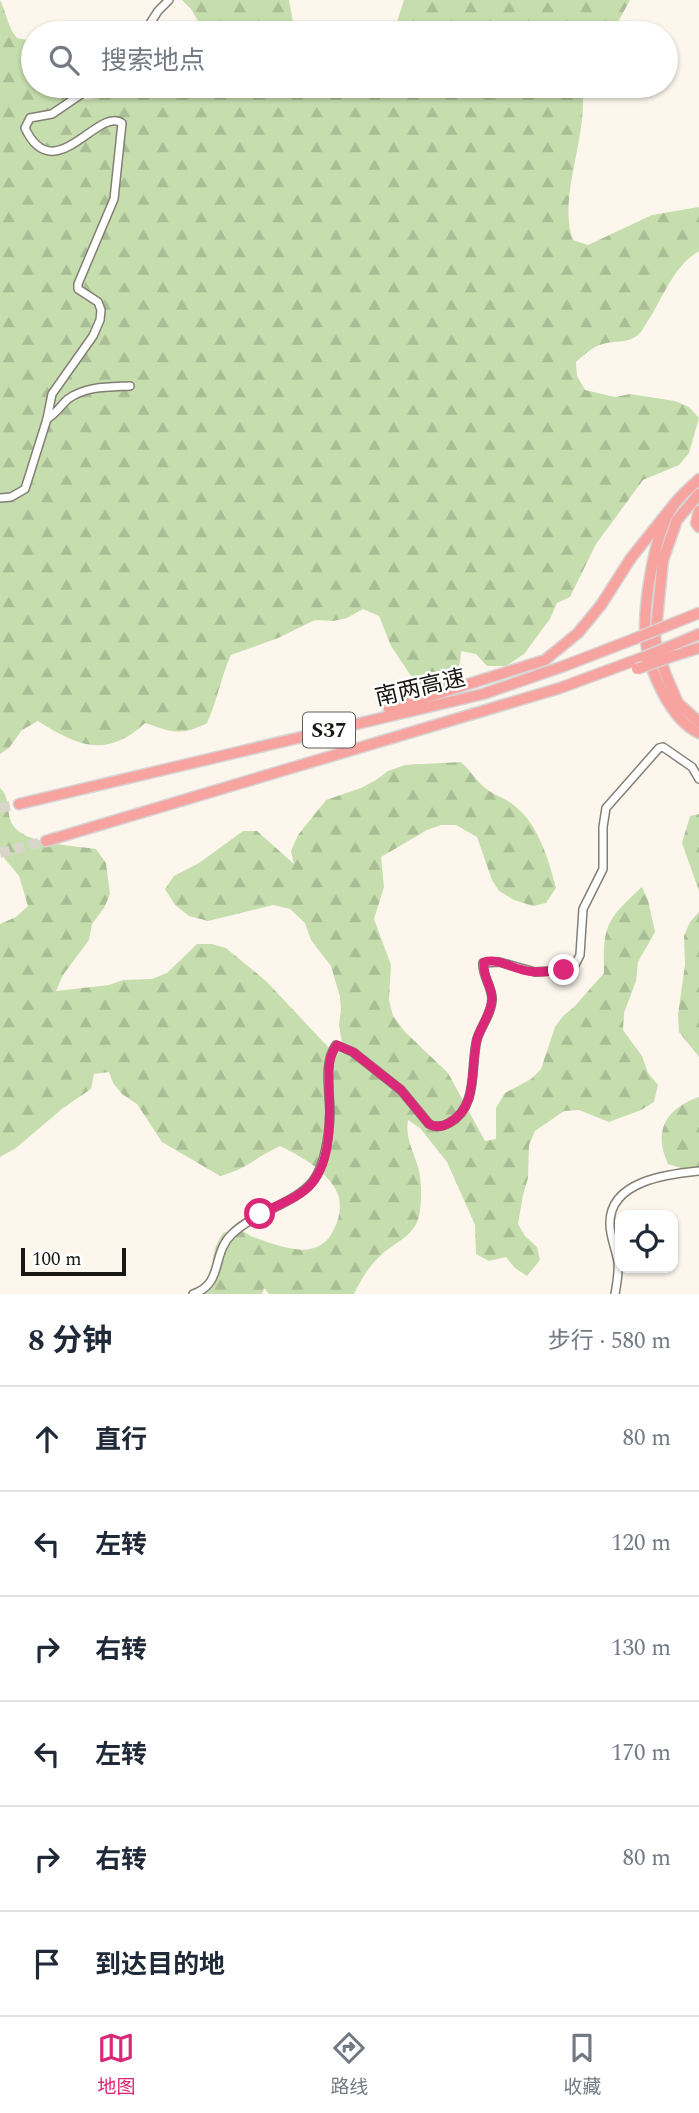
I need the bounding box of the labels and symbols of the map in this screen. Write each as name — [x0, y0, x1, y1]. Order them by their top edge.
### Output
street label: 南两高速 — [372, 661, 469, 716]
road number: S37 — [303, 712, 355, 748]
route end — [548, 954, 579, 985]
route start — [244, 1198, 275, 1229]
scale bar — [21, 1245, 126, 1277]

